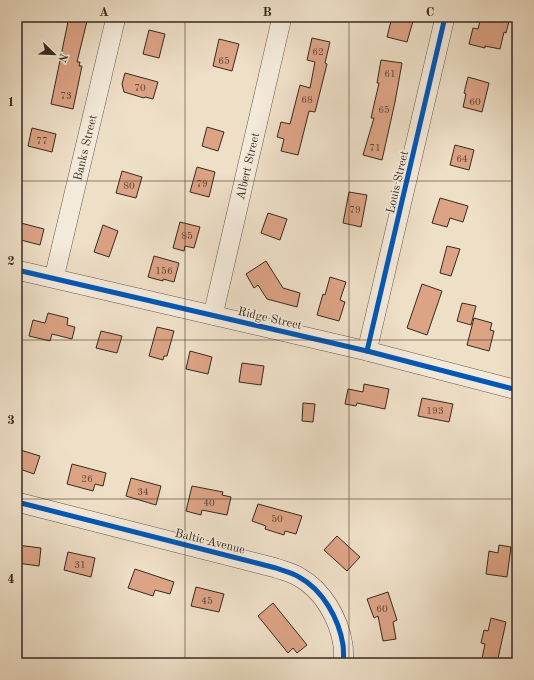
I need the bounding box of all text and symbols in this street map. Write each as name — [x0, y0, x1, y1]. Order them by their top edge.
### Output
text: A — [99, 6, 109, 19]
text: B — [262, 6, 272, 19]
text: C — [426, 6, 434, 19]
north arrow — [34, 34, 74, 74]
house number: 62 — [312, 47, 324, 57]
text: N — [55, 51, 69, 64]
house number: 65 — [218, 56, 230, 66]
house number: 61 — [384, 69, 396, 79]
house number: 70 — [134, 83, 146, 93]
house number: 73 — [60, 91, 72, 101]
house number: 68 — [301, 95, 313, 105]
text: 1 — [7, 96, 15, 109]
house number: 60 — [469, 97, 481, 107]
house number: 65 — [378, 105, 390, 115]
street label: Banks Street — [72, 114, 100, 182]
street label: Albert Street — [235, 131, 262, 201]
house number: 77 — [36, 136, 48, 146]
house number: 71 — [369, 143, 381, 153]
street label: Louis Street — [385, 150, 411, 215]
house number: 64 — [456, 154, 468, 164]
house number: 79 — [196, 179, 208, 189]
house number: 80 — [123, 181, 135, 191]
house number: 79 — [349, 205, 361, 215]
house number: 85 — [181, 231, 193, 241]
text: 2 — [7, 255, 15, 268]
house number: 156 — [155, 266, 173, 276]
street label: Ridge Street — [237, 306, 303, 332]
house number: 193 — [426, 406, 444, 416]
text: 3 — [7, 414, 15, 427]
house number: 26 — [81, 474, 93, 484]
house number: 34 — [137, 487, 149, 497]
house number: 40 — [203, 498, 215, 508]
house number: 50 — [271, 514, 283, 524]
street label: Baltic Avenue — [174, 527, 246, 557]
house number: 31 — [74, 560, 86, 570]
text: 4 — [7, 573, 15, 586]
house number: 45 — [201, 596, 213, 606]
house number: 60 — [376, 604, 388, 614]

